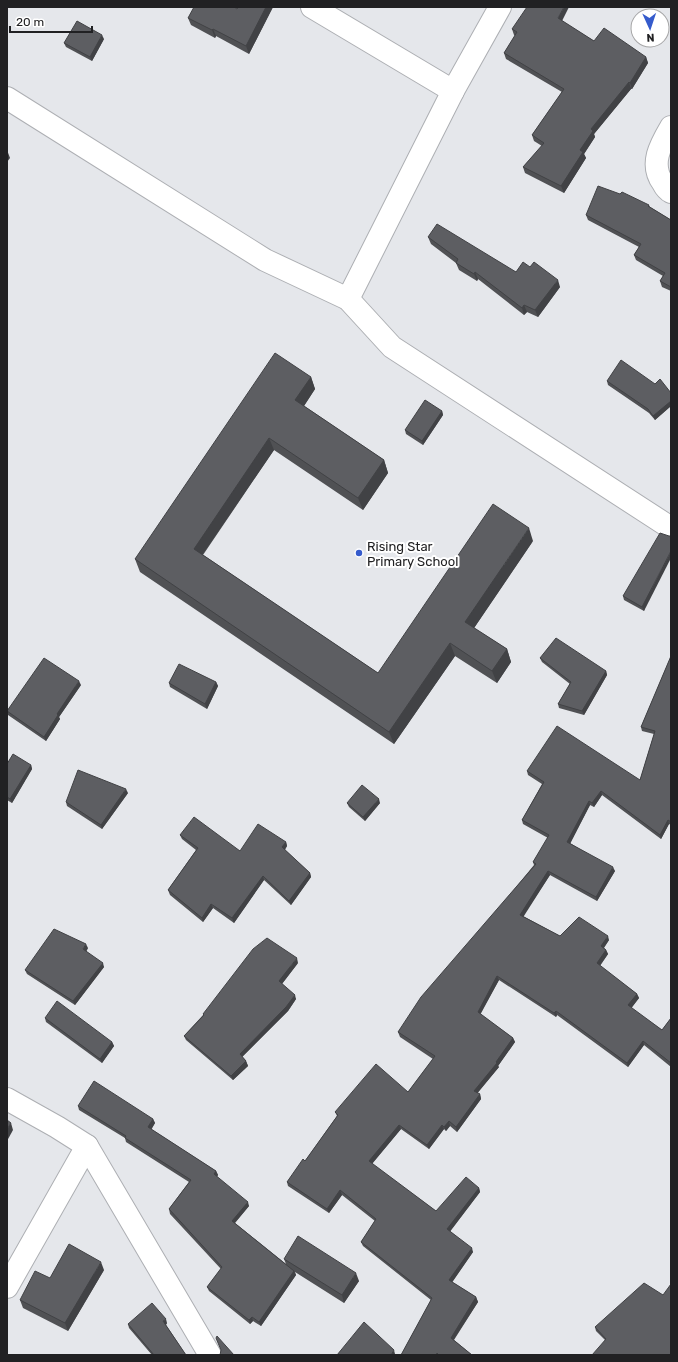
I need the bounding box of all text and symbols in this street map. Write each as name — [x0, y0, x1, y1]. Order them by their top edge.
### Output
scale bar — [10, 8, 92, 34]
north arrow — [630, 8, 670, 48]
text: 20 m — [16, 15, 44, 29]
text: N — [646, 31, 655, 44]
place label: Rising Star Primary School — [367, 539, 458, 569]
marker: Rising Star Primary School — [354, 548, 364, 558]

